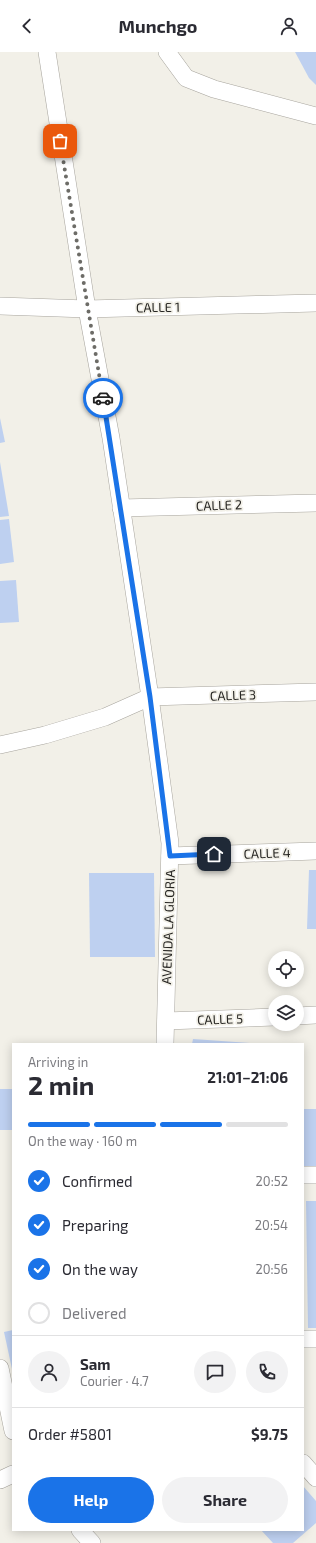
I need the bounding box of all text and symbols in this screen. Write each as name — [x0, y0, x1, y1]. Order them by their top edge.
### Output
icon: back — [16, 15, 38, 37]
text: Munchgo — [119, 15, 197, 37]
icon: person — [278, 15, 300, 37]
pin — [43, 124, 77, 158]
icon: bag — [49, 130, 71, 152]
street label: CALLE 1 — [136, 299, 180, 315]
courier — [83, 378, 123, 418]
icon: car — [92, 387, 114, 409]
street label: CALLE 2 — [196, 496, 242, 514]
street label: CALLE 3 — [210, 686, 256, 704]
pin — [197, 837, 231, 871]
icon: home — [203, 843, 225, 865]
street label: CALLE 4 — [243, 844, 291, 862]
street label: AVENIDA LA GLORIA — [158, 869, 178, 985]
map controls — [268, 951, 304, 1031]
button: locate — [268, 951, 304, 987]
button: layers — [268, 995, 304, 1031]
street label: CALLE 5 — [197, 1010, 243, 1028]
text: Arriving in — [28, 1054, 88, 1070]
text: 21:01–21:06 — [207, 1068, 288, 1086]
text: 2 min — [28, 1069, 94, 1100]
text: On the way · 160 m — [28, 1133, 137, 1149]
icon: check — [28, 1170, 50, 1192]
text: Confirmed — [62, 1172, 133, 1190]
text: 20:52 — [256, 1173, 288, 1189]
icon: check — [28, 1214, 50, 1236]
text: Preparing — [62, 1216, 128, 1234]
text: 20:54 — [255, 1217, 288, 1233]
icon: check — [28, 1258, 50, 1280]
text: On the way — [62, 1260, 138, 1278]
text: 20:56 — [255, 1261, 288, 1277]
text: Delivered — [62, 1304, 127, 1322]
button: person — [28, 1351, 70, 1393]
button: chat — [194, 1351, 236, 1393]
button: phone — [246, 1351, 288, 1393]
text: Sam — [80, 1355, 111, 1373]
text: Courier · 4.7 — [80, 1373, 149, 1389]
text: Order #5801 — [28, 1425, 112, 1443]
text: $9.75 — [251, 1425, 288, 1443]
button: Help — [28, 1477, 154, 1523]
button: Share — [162, 1477, 288, 1523]

